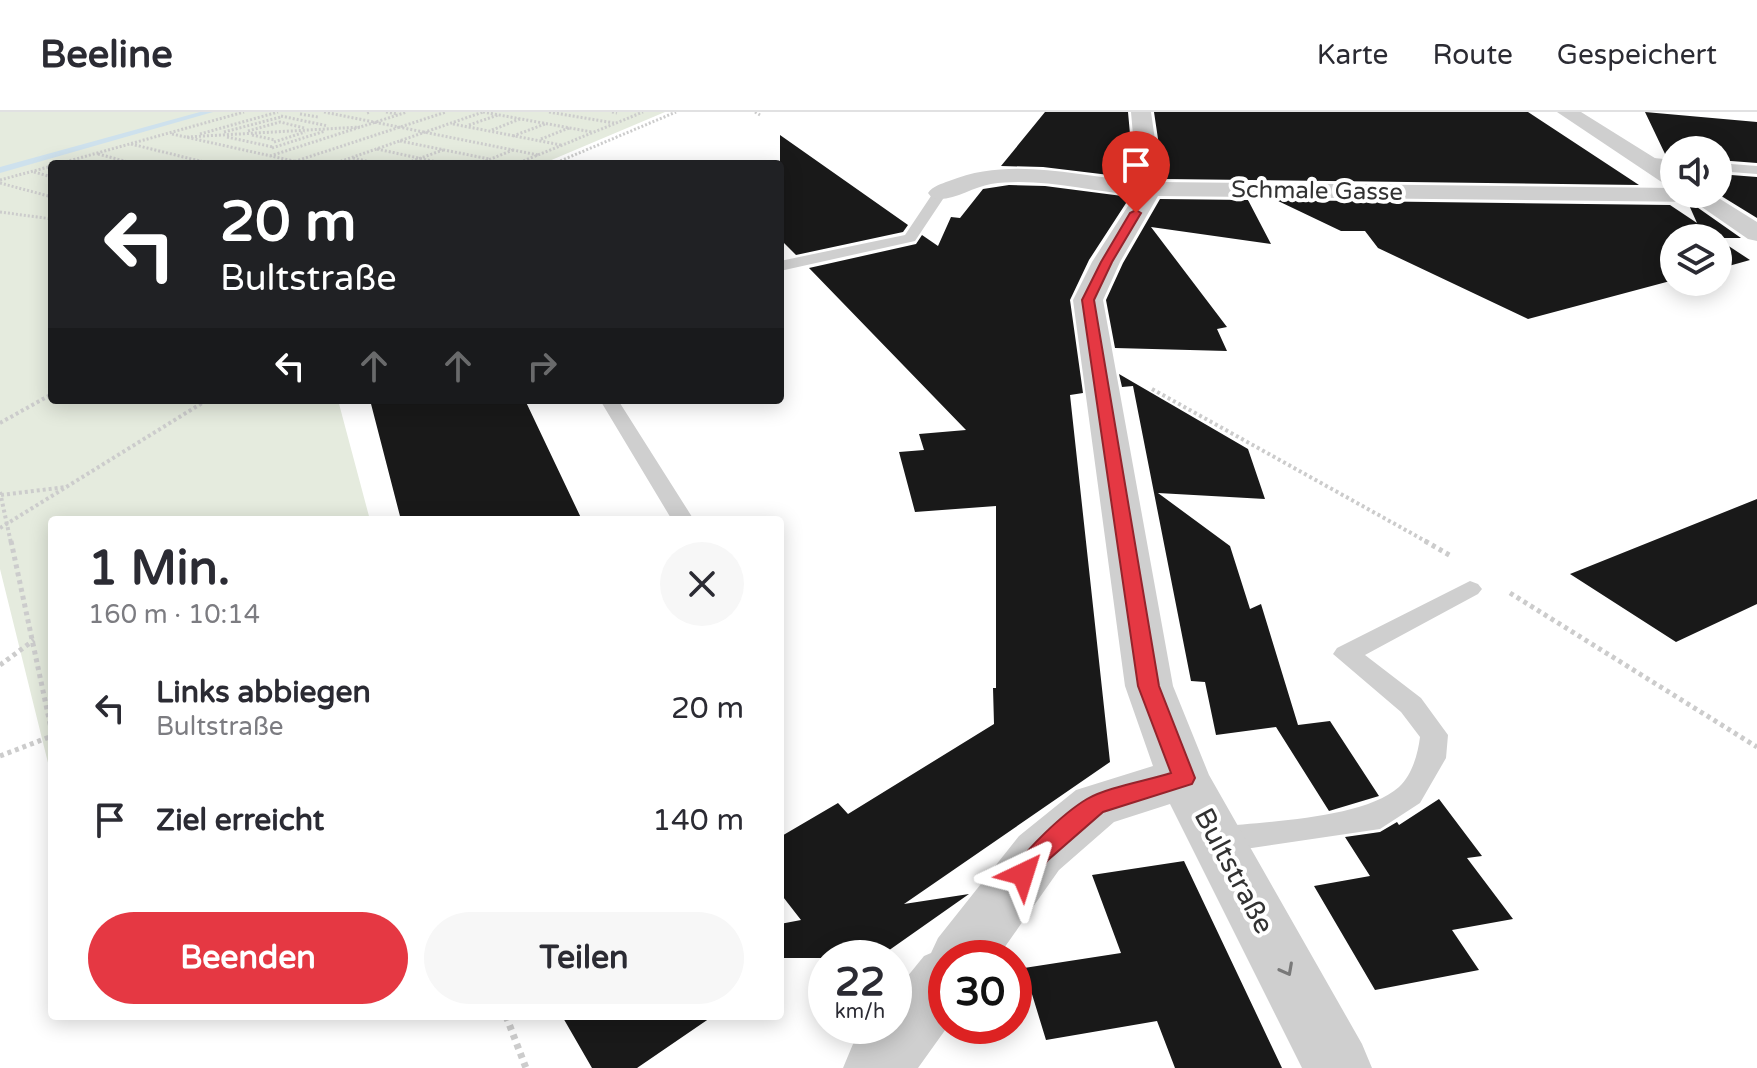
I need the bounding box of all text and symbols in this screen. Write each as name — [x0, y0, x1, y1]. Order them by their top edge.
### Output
text: Beeline — [40, 32, 173, 78]
text: Karte — [1317, 38, 1388, 72]
text: Route — [1432, 38, 1513, 72]
text: Gespeichert — [1557, 38, 1717, 72]
pin — [1102, 131, 1170, 213]
map controls — [1660, 136, 1732, 296]
button: sound — [1660, 136, 1732, 208]
icon: arrive — [1114, 143, 1158, 187]
street label: Schmale Gasse — [1231, 175, 1403, 207]
text: 20 m — [220, 189, 356, 256]
icon: left — [88, 192, 192, 296]
button: layers — [1660, 224, 1732, 296]
text: Bultstraße — [220, 257, 397, 300]
icon: left — [268, 344, 312, 388]
icon: ahead — [352, 344, 396, 388]
icon: ahead — [436, 344, 480, 388]
icon: right — [520, 344, 564, 388]
text: 1 Min. — [88, 540, 230, 598]
button: close — [660, 542, 744, 626]
text: 160 m · 10:14 — [88, 599, 260, 630]
text: Links abbiegen — [156, 674, 371, 711]
icon: left — [88, 686, 132, 730]
text: 20 m — [671, 690, 744, 727]
text: Bultstraße — [156, 711, 283, 742]
icon: arrive — [88, 798, 132, 842]
text: Ziel erreicht — [156, 802, 324, 839]
text: 140 m — [652, 802, 744, 839]
street label: Bultstraße — [1187, 802, 1281, 940]
position arrow — [981, 832, 1065, 916]
button: Beenden — [88, 912, 408, 1004]
button: Teilen — [424, 912, 744, 1004]
speed limit sign: 30 — [928, 940, 1032, 1044]
text: 22 — [835, 958, 885, 1006]
one-way arrow — [1277, 962, 1292, 976]
text: km/h — [835, 1000, 885, 1024]

